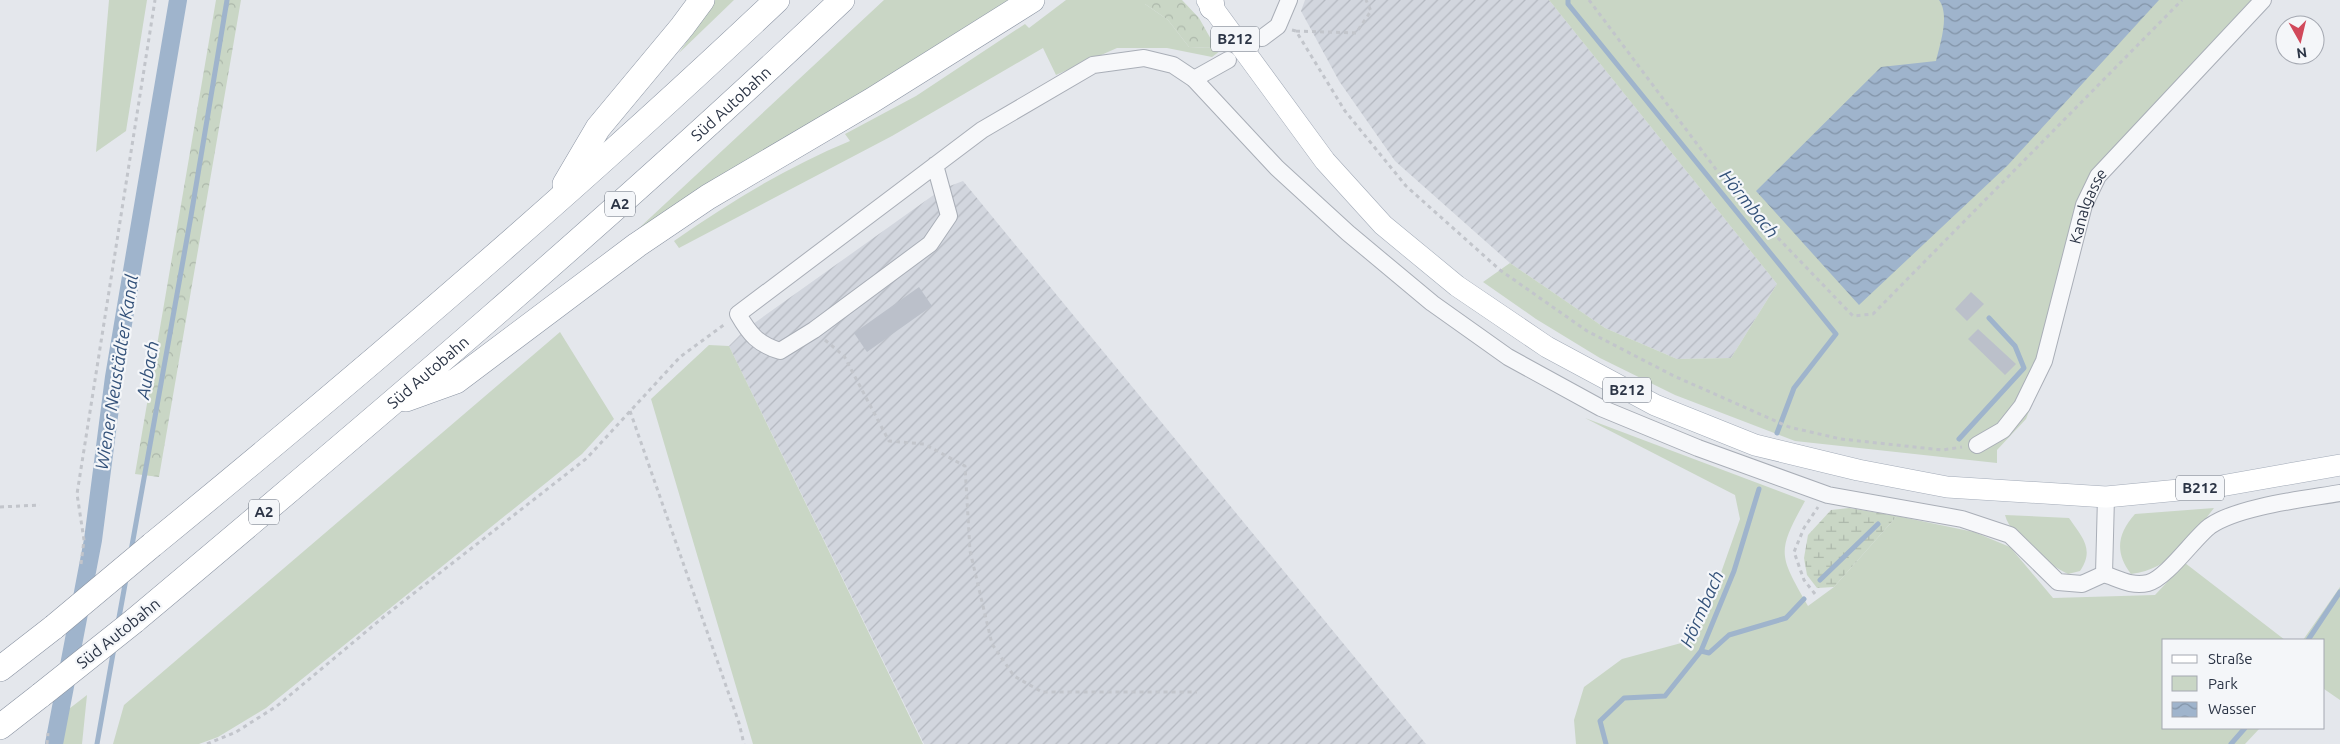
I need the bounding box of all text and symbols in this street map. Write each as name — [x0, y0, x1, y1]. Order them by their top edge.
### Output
north arrow — [2275, 15, 2325, 65]
road number: B212 — [1211, 26, 1259, 52]
text: N — [2296, 44, 2308, 62]
street label: Süd Autobahn — [687, 62, 774, 144]
street label: Kanalgasse — [2065, 164, 2110, 246]
water label: Hörmbach — [1716, 165, 1783, 241]
road number: A2 — [605, 192, 635, 216]
water label: Wiener Neustädter Kanal — [91, 273, 141, 471]
street label: Süd Autobahn — [383, 332, 472, 412]
water label: Aubach — [132, 339, 162, 402]
road number: B212 — [1603, 378, 1651, 402]
road number: B212 — [2176, 476, 2224, 500]
road number: A2 — [249, 500, 279, 524]
water label: Hörmbach — [1675, 567, 1727, 650]
street label: Süd Autobahn — [73, 594, 163, 672]
legend — [2162, 639, 2325, 729]
text: Straße — [2208, 650, 2252, 667]
text: Park — [2208, 675, 2238, 692]
text: Wasser — [2208, 700, 2257, 717]

